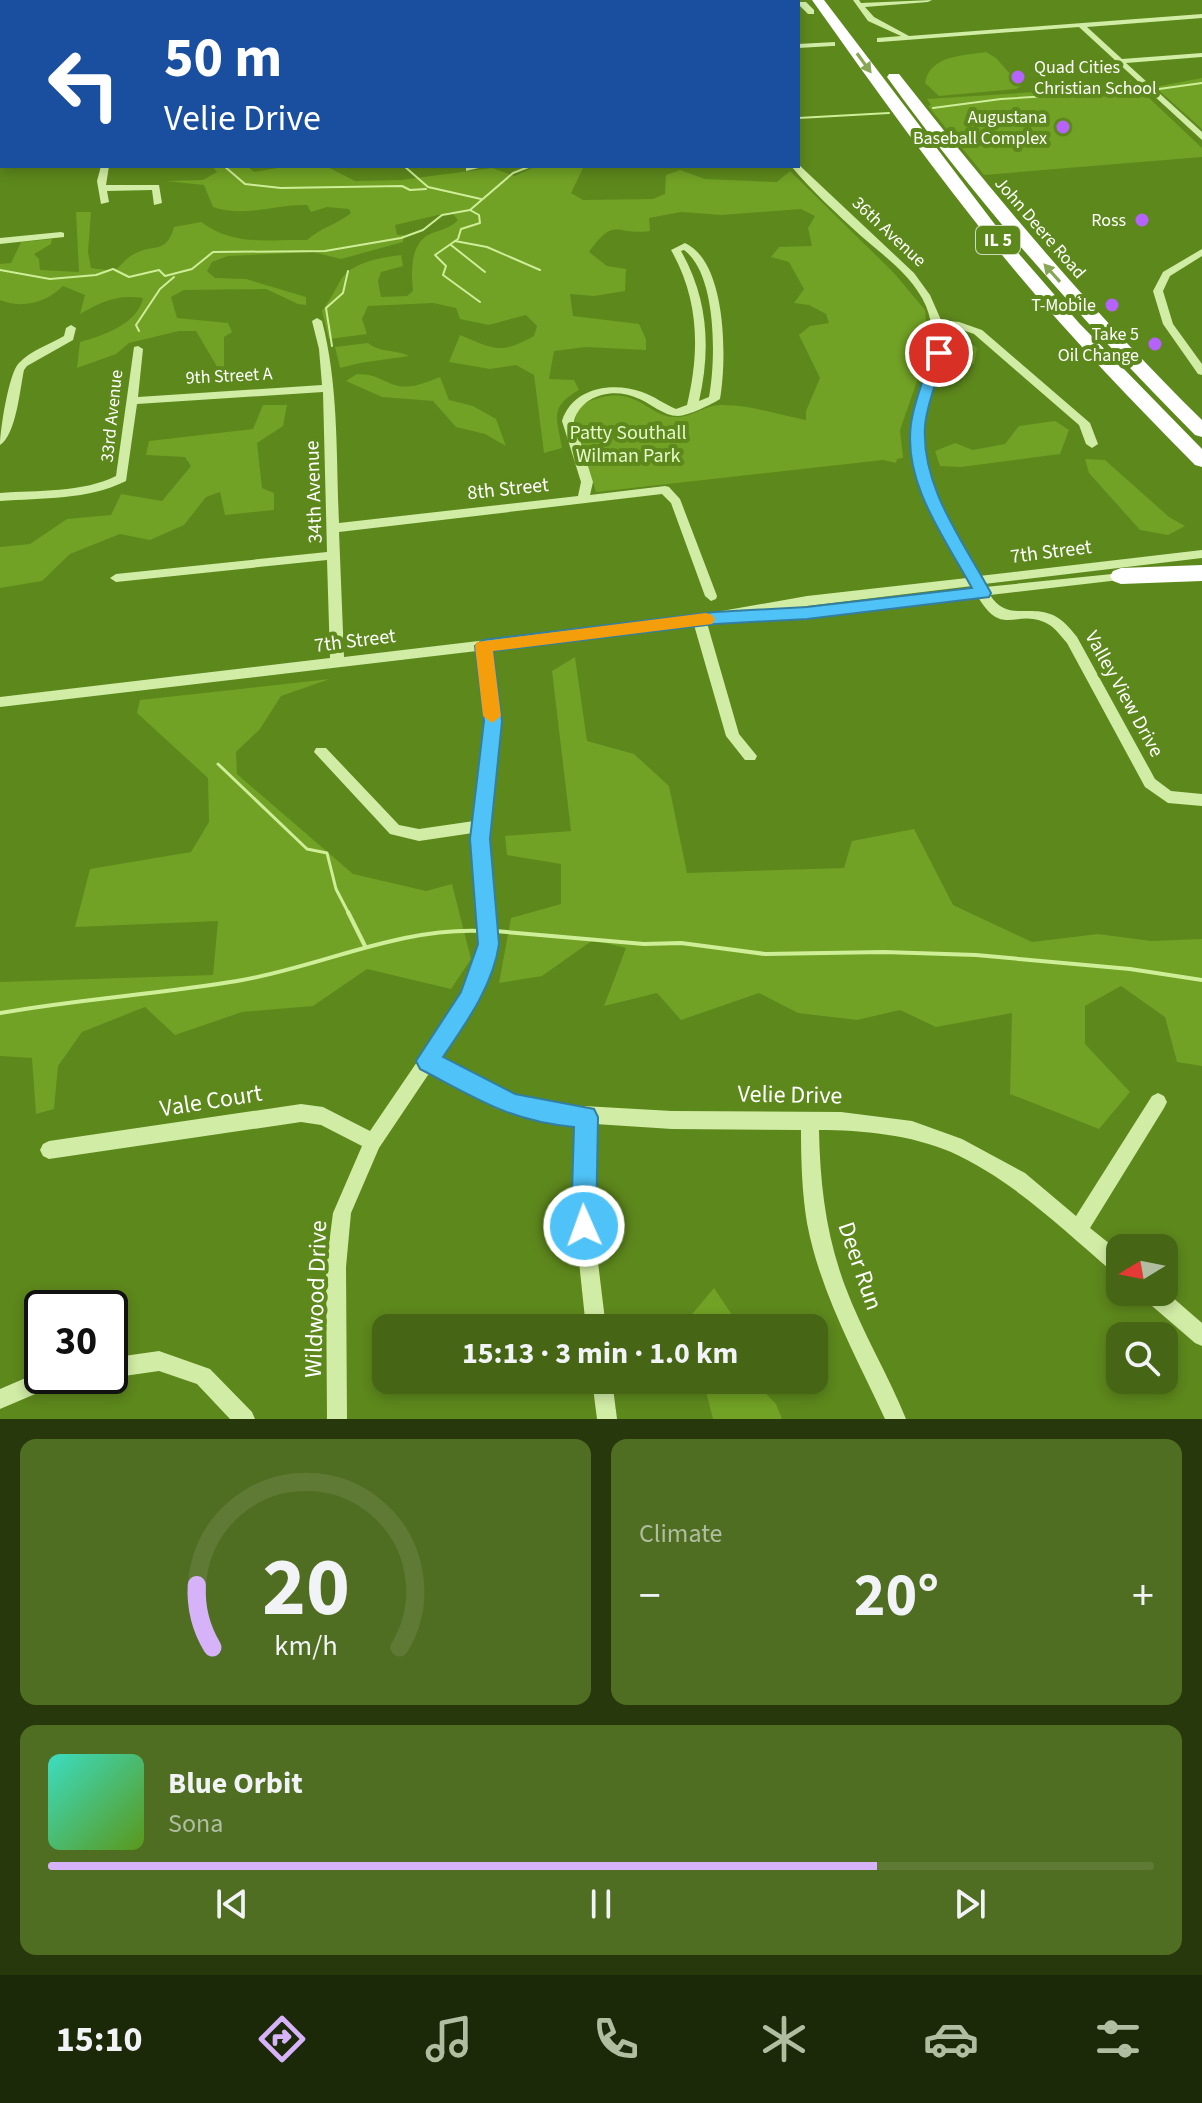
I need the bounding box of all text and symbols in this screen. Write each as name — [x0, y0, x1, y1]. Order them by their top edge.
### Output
text: 50 m — [164, 19, 282, 98]
icon: left — [32, 32, 136, 136]
one-way arrow — [856, 52, 872, 74]
place label: Quad Cities Christian School — [1034, 55, 1157, 101]
marker: Quad Cities Christian School — [1009, 68, 1027, 86]
text: Velie Drive — [164, 93, 321, 144]
place label: Augustana Baseball Complex — [913, 105, 1047, 151]
marker: Augustana Baseball Complex — [1054, 118, 1072, 136]
street label: John Deere Road — [989, 172, 1091, 284]
street label: 36th Avenue — [847, 191, 932, 273]
place label: Ross — [1091, 208, 1126, 233]
marker: Ross — [1133, 211, 1151, 229]
road number: IL 5 — [976, 226, 1020, 254]
one-way arrow — [1043, 264, 1061, 283]
place label: T-Mobile — [1031, 293, 1096, 318]
marker: T-Mobile — [1103, 296, 1121, 314]
pin — [905, 319, 973, 387]
place label: Take 5 Oil Change — [1058, 322, 1139, 368]
icon: arrive — [917, 331, 961, 375]
marker: Take 5 Oil Change — [1146, 335, 1164, 353]
street label: 9th Street A — [185, 361, 273, 391]
street label: 33rd Avenue — [95, 368, 129, 464]
park label: Patty Southall Wilman Park — [569, 419, 687, 470]
street label: 34th Avenue — [298, 440, 330, 544]
street label: 8th Street — [466, 471, 550, 507]
street label: 7th Street — [1009, 533, 1093, 571]
street label: 7th Street — [313, 622, 397, 660]
street label: Valley View Drive — [1078, 626, 1170, 762]
street label: Vale Court — [157, 1076, 265, 1126]
street label: Velie Drive — [737, 1077, 843, 1113]
position arrow — [542, 1184, 626, 1268]
street label: Deer Run — [829, 1217, 891, 1315]
street label: Wildwood Drive — [296, 1220, 336, 1378]
north arrow — [1106, 1234, 1178, 1306]
map controls — [1106, 1234, 1178, 1394]
speed limit sign: 30 — [24, 1290, 128, 1394]
button: search — [1106, 1322, 1178, 1394]
text: 15:13 · 3 min · 1.0 km — [462, 1332, 738, 1375]
text: Climate — [639, 1515, 723, 1552]
text: 20 — [262, 1529, 349, 1647]
text: 20° — [854, 1554, 939, 1639]
text: − — [639, 1565, 661, 1628]
text: + — [1132, 1565, 1154, 1628]
text: km/h — [274, 1626, 337, 1666]
text: Blue Orbit — [168, 1762, 303, 1805]
text: Sona — [168, 1805, 223, 1842]
icon: previous — [210, 1882, 254, 1926]
icon: pause — [579, 1882, 623, 1926]
icon: next — [948, 1882, 992, 1926]
icon: directions — [254, 2011, 310, 2067]
icon: music — [421, 2011, 477, 2067]
icon: phone — [588, 2011, 644, 2067]
icon: climate — [756, 2011, 812, 2067]
icon: car — [923, 2011, 979, 2067]
icon: filters — [1090, 2011, 1146, 2067]
text: 15:10 — [56, 2014, 142, 2065]

